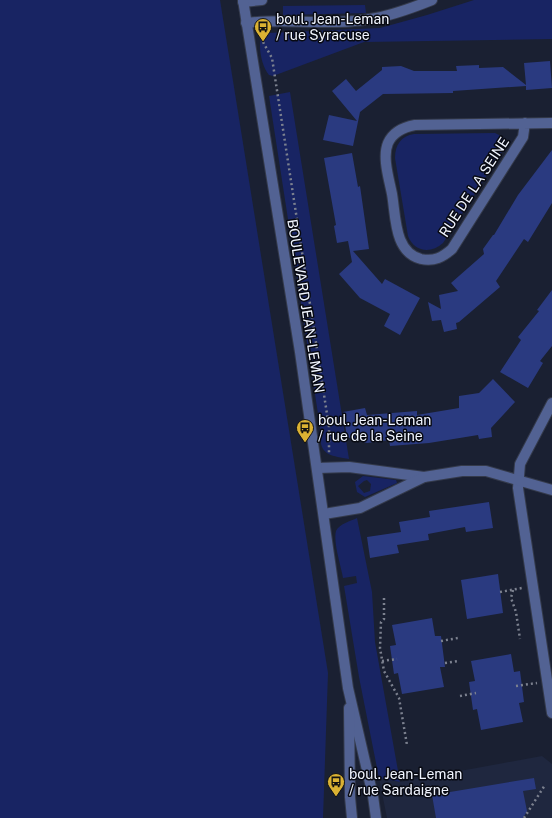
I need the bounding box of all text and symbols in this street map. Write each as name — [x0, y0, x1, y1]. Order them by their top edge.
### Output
place label: boul. Jean-Leman / rue Syracuse — [276, 11, 389, 43]
bus stop icon: boul. Jean-Leman / rue Syracuse — [253, 17, 273, 42]
street label: RUE DE LA SEINE — [436, 134, 512, 240]
street label: BOULEVARD JEAN-LEMAN — [284, 218, 328, 394]
place label: boul. Jean-Leman / rue de la Seine — [318, 412, 431, 444]
bus stop icon: boul. Jean-Leman / rue de la Seine — [295, 418, 315, 443]
place label: boul. Jean-Leman / rue Sardaigne — [349, 766, 462, 798]
bus stop icon: boul. Jean-Leman / rue Sardaigne — [326, 772, 346, 797]

